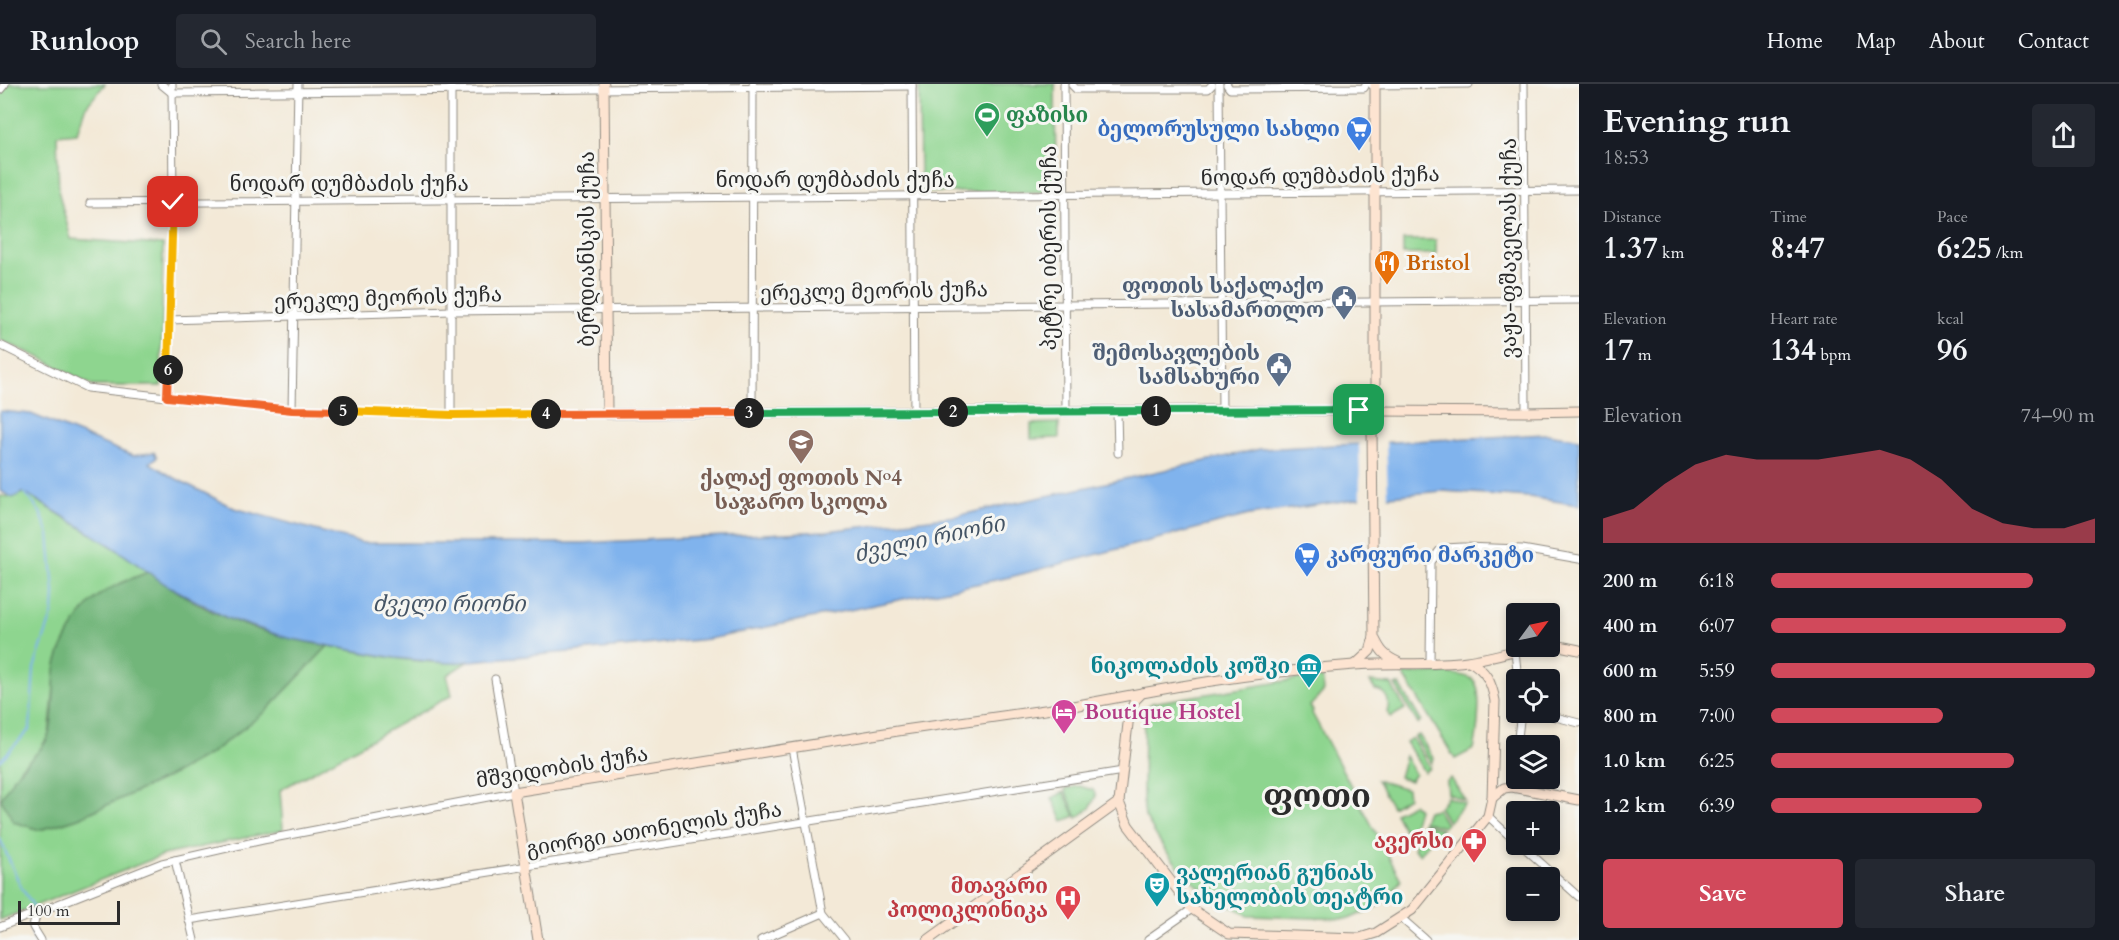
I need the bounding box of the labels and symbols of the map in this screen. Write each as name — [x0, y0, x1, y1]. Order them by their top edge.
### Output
sports icon: ფაზისი — [972, 100, 1002, 138]
place label: ფაზისი — [1006, 101, 1088, 130]
supermarket icon: ბელორუსული სახლი — [1344, 114, 1374, 152]
place label: ბელორუსული სახლი — [1097, 115, 1340, 144]
street label: ვაჟა-ფშაველას ქუჩა — [1495, 138, 1524, 358]
street label: პეტრე იბერის ქუჩა — [1035, 145, 1064, 351]
street label: ბერდიანსკის ქუჩა — [573, 151, 602, 347]
street label: ნოდარ დუმბაძის ქუჩა — [1200, 160, 1440, 193]
street label: ნოდარ დუმბაძის ქუჩა — [715, 166, 955, 195]
street label: ნოდარ დუმბაძის ქუჩა — [229, 170, 469, 199]
pin — [147, 176, 198, 227]
restaurant icon: Bristol — [1372, 248, 1402, 286]
place label: Bristol — [1406, 249, 1470, 278]
place label: ფოთის საქალაქო სასამართლო — [1122, 272, 1324, 325]
street label: ერეკლე მეორის ქუჩა — [760, 275, 988, 308]
street label: ერეკლე მეორის ქუჩა — [274, 280, 502, 317]
public building icon: ფოთის საქალაქო სასამართლო — [1329, 283, 1359, 321]
place label: შემოსავლების სამსახური — [1091, 339, 1260, 392]
public building icon: შემოსავლების სამსახური — [1264, 350, 1294, 388]
pin: 6 — [153, 355, 183, 385]
pin — [1333, 384, 1384, 435]
pin: 5 — [328, 396, 358, 426]
pin: 1 — [1141, 396, 1171, 426]
pin: 2 — [938, 397, 968, 427]
pin: 3 — [734, 398, 764, 428]
pin: 4 — [531, 399, 561, 429]
school or university icon: ქალაქ ფოთის №4 საჯარო სკოლა — [786, 427, 816, 465]
place label: ქალაქ ფოთის №4 საჯარო სკოლა — [700, 464, 902, 517]
water label: ძველი რიონი — [851, 508, 1009, 570]
supermarket icon: კარფური მარკეტი — [1292, 540, 1322, 578]
place label: კარფური მარკეტი — [1326, 541, 1534, 570]
water label: ძველი რიონი — [372, 589, 527, 619]
north arrow — [1506, 603, 1560, 657]
museum icon: ნიკოლაძის კოშკი — [1294, 651, 1324, 689]
place label: ნიკოლაძის კოშკი — [1091, 652, 1290, 681]
hotel icon: Boutique Hostel — [1049, 697, 1079, 735]
place label: Boutique Hostel — [1084, 698, 1241, 727]
street label: მშვიდობის ქუჩა — [474, 740, 650, 795]
district label: ფოთი — [1263, 774, 1371, 819]
street label: გიორგი ათონელის ქუჩა — [524, 795, 784, 864]
pharmacy icon: ავერსი — [1459, 826, 1489, 864]
place label: ავერსი — [1374, 827, 1454, 856]
place label: ვალერიან გუნიას სახელობის თეატრი — [1176, 859, 1403, 912]
theatre icon: ვალერიან გუნიას სახელობის თეატრი — [1142, 870, 1172, 908]
place label: მთავარი პოლიკლინიკა — [887, 872, 1048, 925]
hospital icon: მთავარი პოლიკლინიკა — [1053, 883, 1083, 921]
scale bar — [18, 898, 120, 926]

